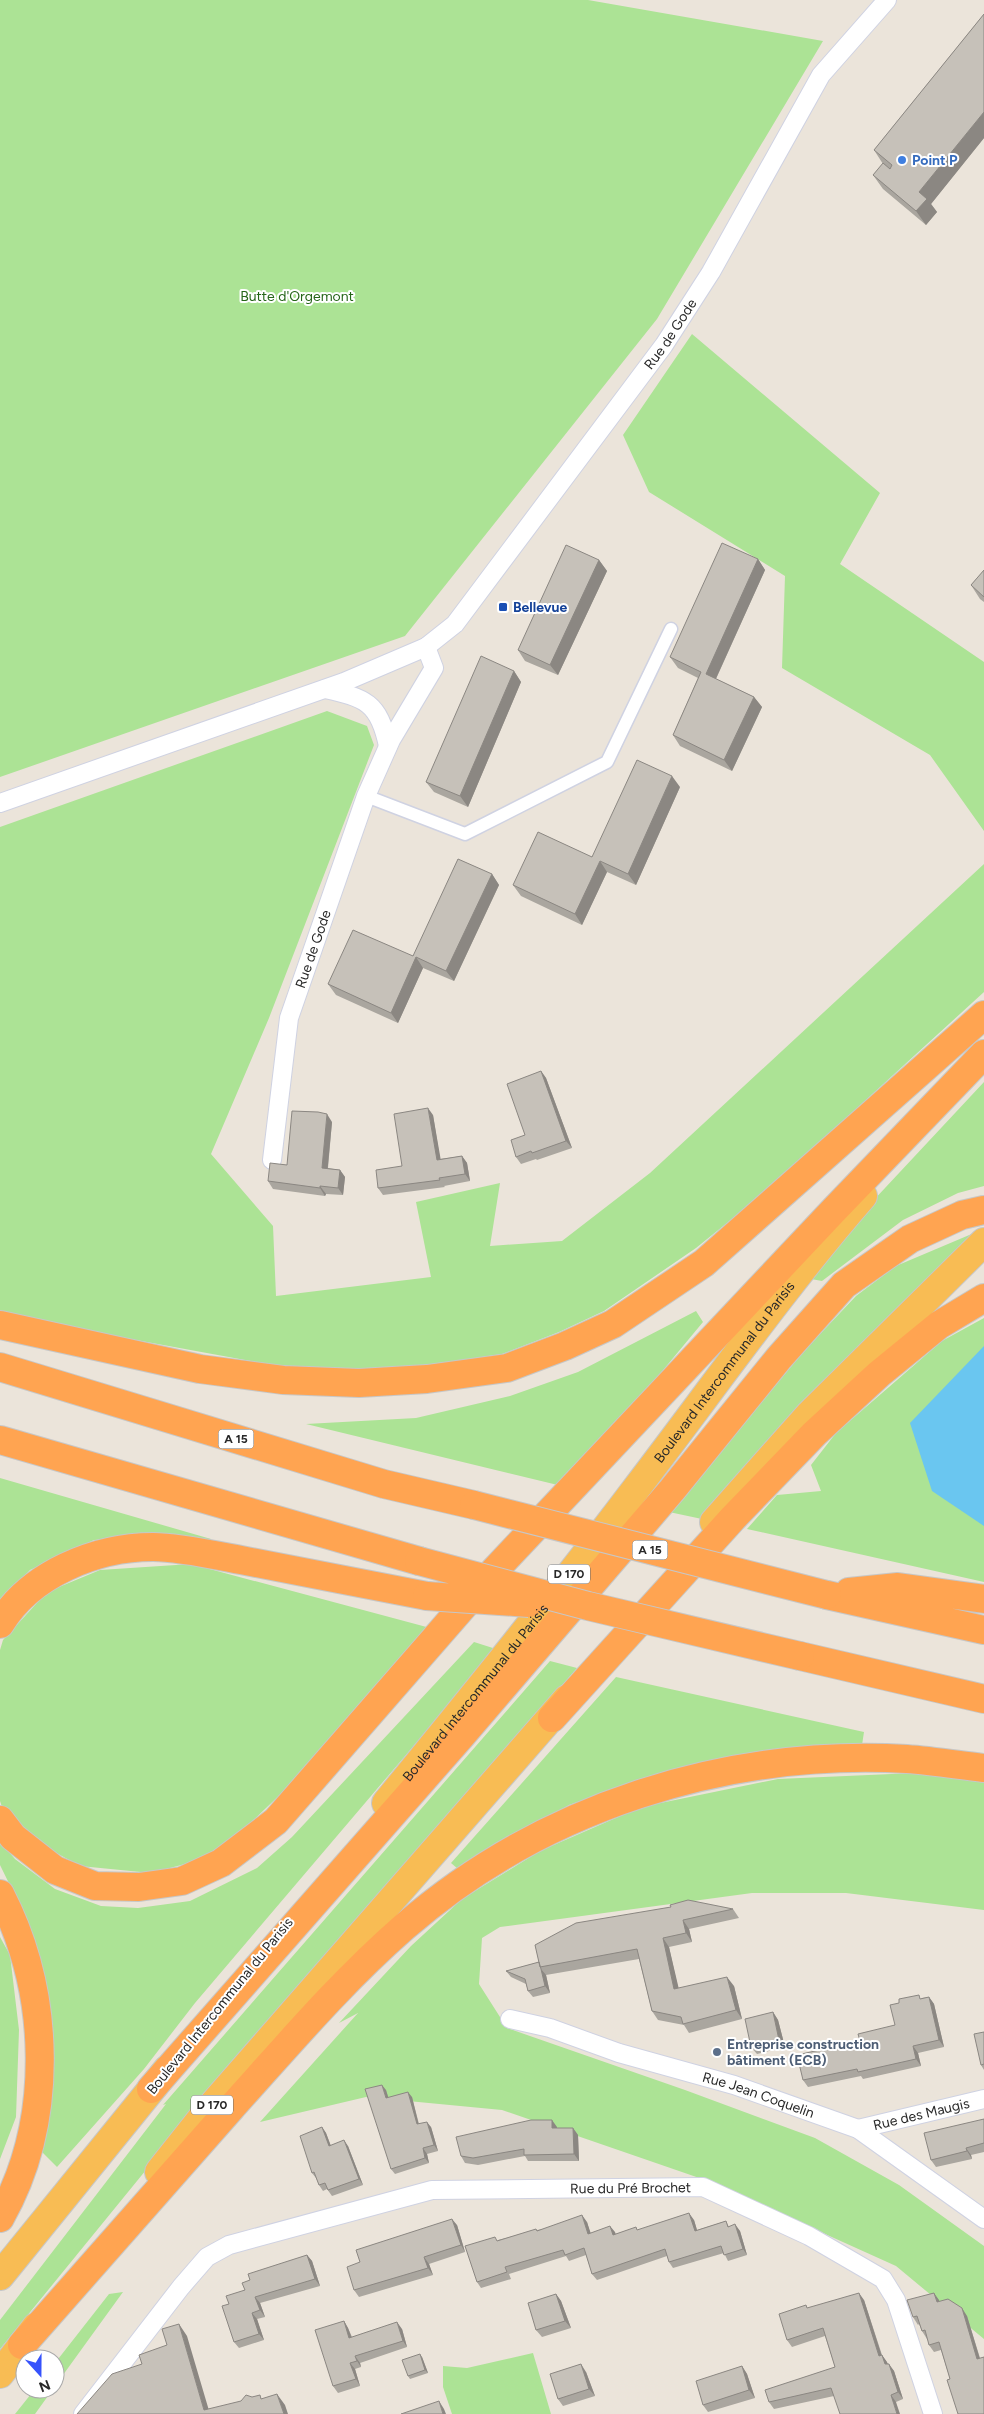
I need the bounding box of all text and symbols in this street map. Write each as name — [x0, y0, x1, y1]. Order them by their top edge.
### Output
place label: Point P — [912, 152, 958, 169]
marker: Point P — [896, 154, 908, 166]
park label: Butte d'Orgemont — [240, 288, 354, 305]
street label: Rue de Gode — [640, 295, 700, 373]
place label: Bellevue — [513, 599, 567, 616]
marker: Bellevue — [497, 601, 509, 613]
street label: Rue de Gode — [292, 907, 334, 990]
street label: Boulevard Intercommunal du Parisis — [650, 1278, 798, 1466]
road number: A 15 — [218, 1430, 254, 1448]
road number: A 15 — [632, 1540, 668, 1560]
road number: D 170 — [548, 1565, 590, 1584]
street label: Boulevard Intercommunal du Parisis — [399, 1601, 552, 1785]
street label: Boulevard Intercommunal du Parisis — [143, 1914, 297, 2098]
place label: Entreprise construction bâtiment (ECB) — [727, 2036, 879, 2069]
marker: Entreprise construction bâtiment (ECB) — [711, 2046, 723, 2058]
street label: Rue Jean Coquelin — [701, 2068, 817, 2121]
street label: Rue des Maugis — [871, 2094, 971, 2134]
road number: D 170 — [191, 2096, 233, 2114]
street label: Rue du Pré Brochet — [570, 2179, 691, 2197]
north arrow — [15, 2349, 65, 2399]
text: N — [36, 2376, 53, 2396]

